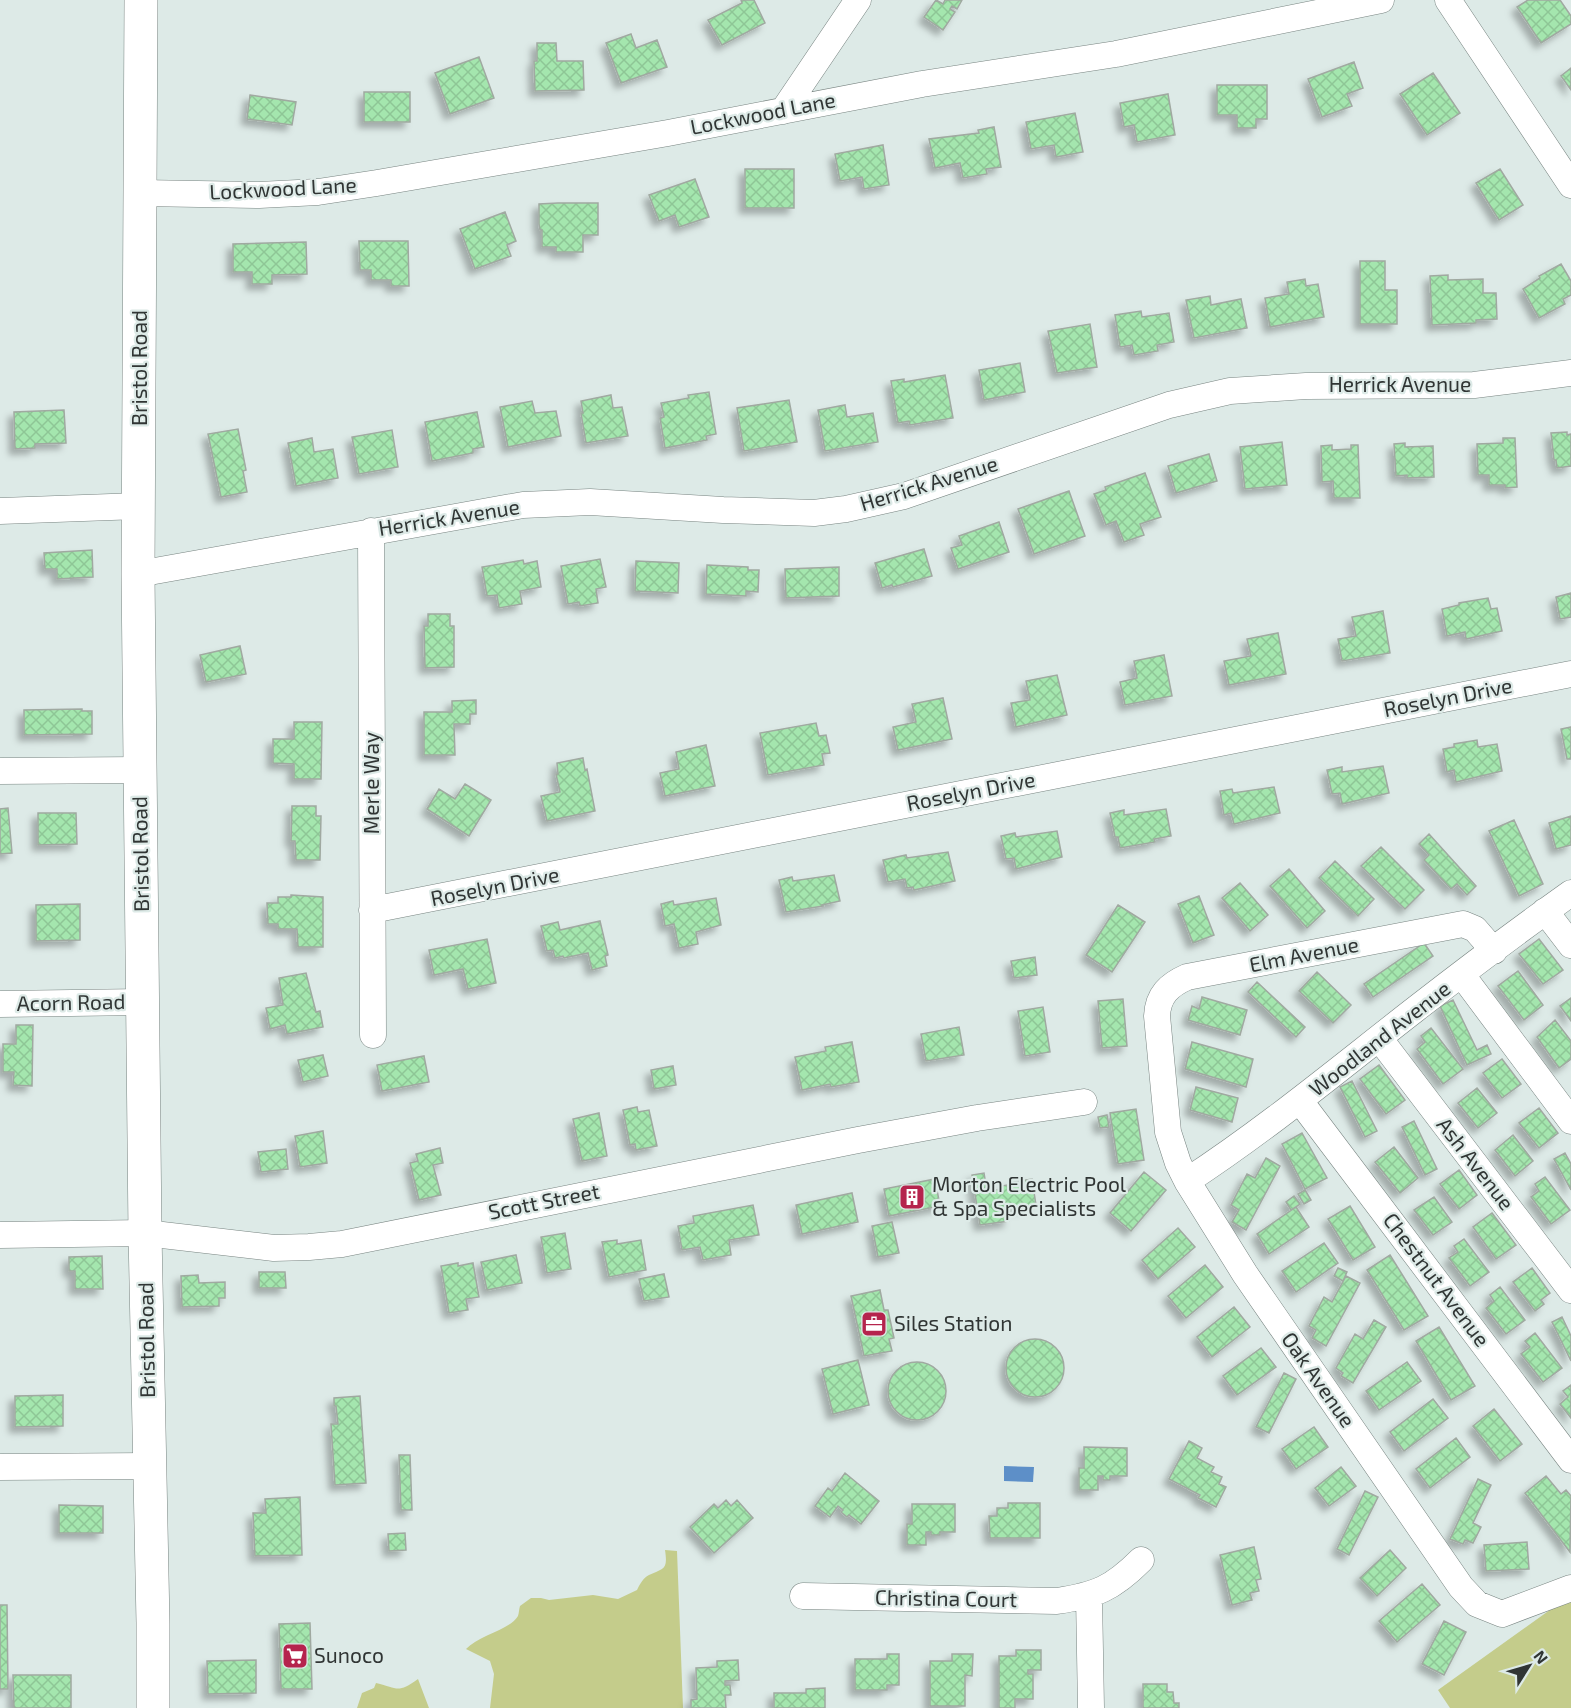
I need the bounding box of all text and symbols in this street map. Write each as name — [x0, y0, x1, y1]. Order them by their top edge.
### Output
street label: Lockwood Lane — [688, 86, 837, 139]
street label: Lockwood Lane — [209, 171, 357, 204]
street label: Bristol Road — [126, 310, 151, 426]
street label: Herrick Avenue — [1329, 371, 1471, 396]
street label: Herrick Avenue — [857, 450, 1000, 515]
street label: Herrick Avenue — [376, 493, 521, 540]
street label: Roselyn Drive — [1381, 672, 1514, 721]
street label: Merle Way — [358, 732, 383, 834]
street label: Roselyn Drive — [904, 766, 1037, 815]
street label: Bristol Road — [126, 796, 153, 912]
street label: Roselyn Drive — [428, 861, 561, 910]
street label: Elm Avenue — [1247, 931, 1361, 976]
street label: Woodland Avenue — [1304, 975, 1455, 1101]
street label: Acorn Road — [16, 988, 126, 1015]
street label: Ash Avenue — [1432, 1112, 1520, 1214]
place label: Morton Electric Pool & Spa Specialists — [932, 1171, 1127, 1220]
street label: Scott Street — [486, 1177, 601, 1224]
building icon: Morton Electric Pool & Spa Specialists — [897, 1182, 927, 1212]
street label: Chestnut Avenue — [1379, 1207, 1496, 1351]
street label: Bristol Road — [132, 1282, 159, 1398]
office icon: Siles Station — [859, 1309, 889, 1339]
place label: Siles Station — [894, 1310, 1012, 1335]
street label: Oak Avenue — [1277, 1327, 1361, 1432]
street label: Christina Court — [875, 1584, 1017, 1611]
north arrow — [1499, 1636, 1559, 1696]
supermarket icon: Sunoco — [280, 1641, 310, 1671]
place label: Sunoco — [314, 1642, 384, 1667]
text: N — [1530, 1646, 1552, 1667]

